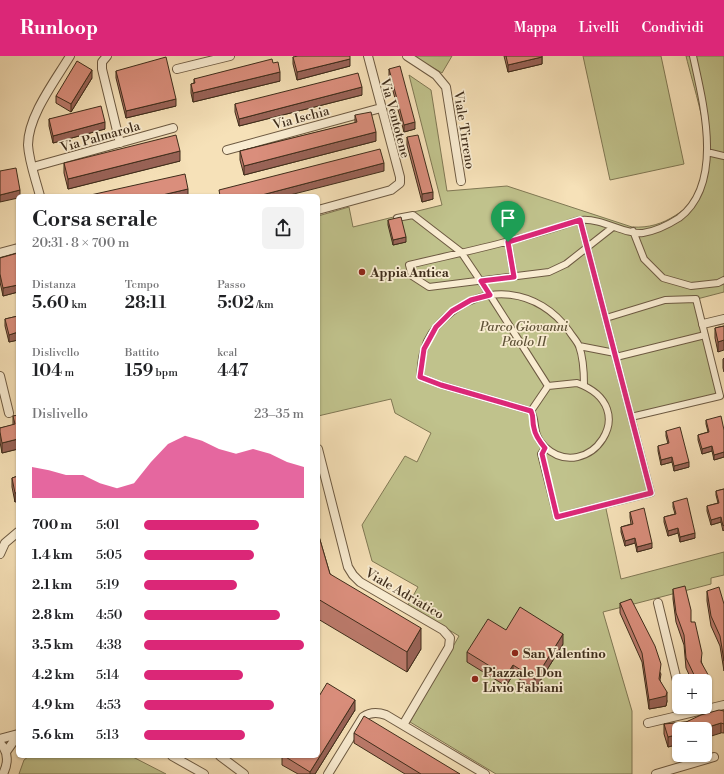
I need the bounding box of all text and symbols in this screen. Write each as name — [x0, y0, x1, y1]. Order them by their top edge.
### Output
text: Runloop — [20, 16, 98, 40]
text: Mappa — [514, 19, 557, 37]
text: Livelli — [579, 19, 619, 37]
text: Condividi — [641, 19, 704, 37]
street label: Via Ventotene — [376, 76, 413, 160]
street label: Viale Tirreno — [450, 89, 478, 170]
street label: Via Ischia — [270, 103, 332, 133]
street label: Via Palmarola — [58, 118, 142, 156]
pin — [491, 201, 525, 242]
text: Corsa serale — [32, 206, 158, 233]
button: share — [262, 207, 304, 249]
icon: arrive — [497, 207, 519, 229]
text: 20:31 · 8 × 700 m — [32, 235, 129, 251]
place label: Appia Antica — [369, 265, 450, 281]
marker: Appia Antica — [357, 267, 367, 277]
text: Distanza — [32, 278, 76, 292]
text: Tempo — [125, 278, 159, 292]
text: Passo — [217, 278, 246, 292]
text: 5.60 — [32, 292, 69, 314]
text: 28:11 — [125, 292, 166, 314]
text: 5:02 — [217, 292, 254, 314]
text: km — [69, 298, 87, 312]
text: /km — [254, 298, 274, 312]
park label: Parco Giovanni Paolo II — [479, 319, 569, 350]
text: Dislivello — [32, 346, 79, 360]
text: Battito — [125, 346, 159, 360]
text: kcal — [217, 346, 237, 360]
text: 104 — [32, 360, 62, 382]
text: 159 — [125, 360, 153, 382]
text: 447 — [217, 360, 248, 382]
text: m — [62, 366, 74, 380]
text: bpm — [153, 366, 178, 380]
text: Dislivello — [32, 406, 88, 422]
text: 23–35 m — [254, 406, 304, 422]
text: 700 m — [32, 517, 72, 533]
text: 5:01 — [96, 517, 120, 533]
text: 1.4 km — [32, 547, 73, 563]
text: 5:05 — [96, 547, 122, 563]
street label: Viale Adriatico — [361, 564, 447, 623]
text: 2.1 km — [32, 577, 72, 593]
text: 5:19 — [96, 577, 119, 593]
text: 2.8 km — [32, 607, 74, 623]
text: 4:50 — [96, 607, 122, 623]
text: 3.5 km — [32, 637, 73, 653]
text: 4:38 — [96, 637, 122, 653]
place label: San Valentino — [523, 646, 606, 662]
marker: San Valentino — [510, 648, 520, 658]
place label: Piazzale Don Livio Fabiani — [483, 665, 563, 696]
text: 4.2 km — [32, 667, 74, 683]
text: 5:14 — [96, 667, 119, 683]
marker: Piazzale Don Livio Fabiani — [470, 674, 480, 684]
map controls — [672, 674, 712, 762]
button: + — [672, 674, 712, 714]
text: 4.9 km — [32, 697, 74, 713]
text: 4:53 — [96, 697, 121, 713]
button: − — [672, 722, 712, 762]
text: 5.6 km — [32, 727, 74, 743]
text: 5:13 — [96, 727, 119, 743]

